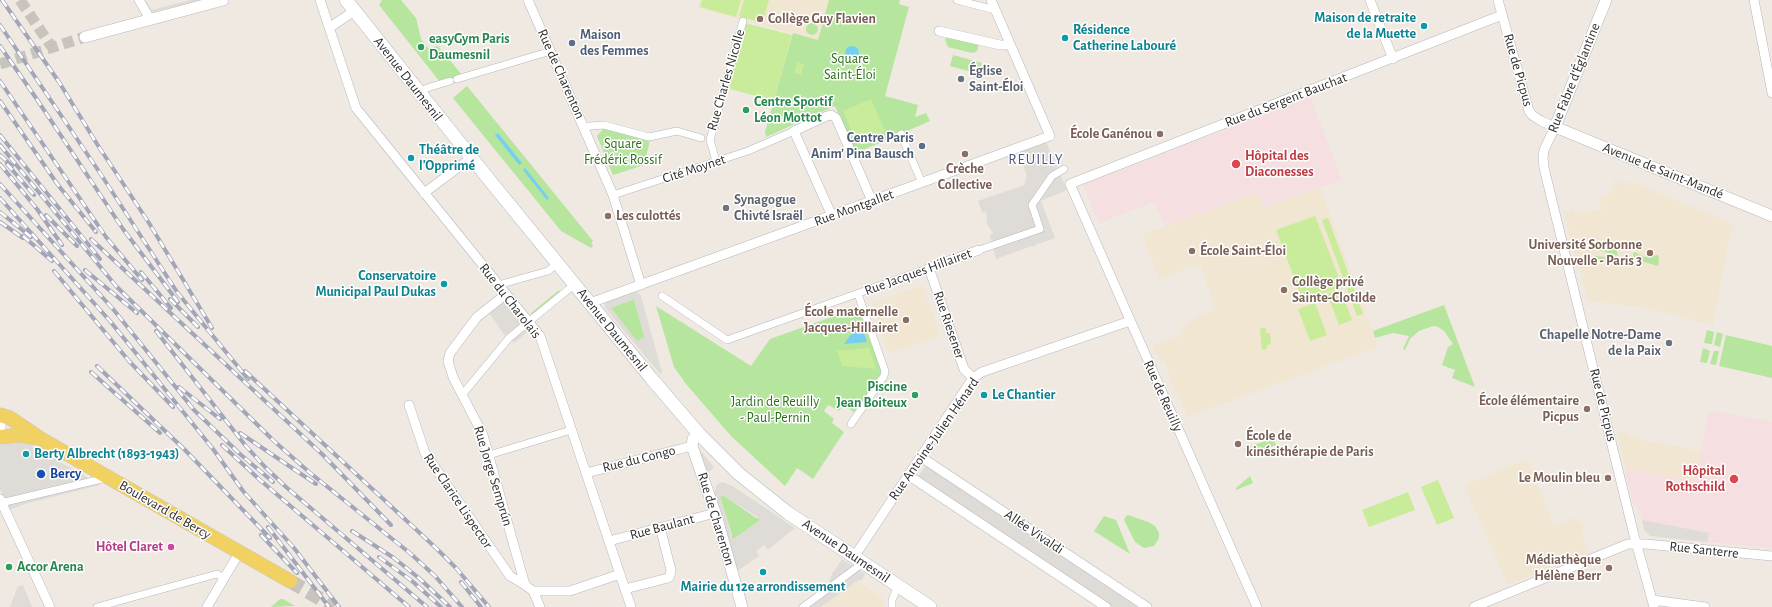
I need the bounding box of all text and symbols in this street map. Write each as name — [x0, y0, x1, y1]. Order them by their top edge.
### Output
place label: Maison de retraite de la Muette — [1314, 10, 1416, 42]
place label: Collège Guy Flavien — [768, 11, 876, 27]
marker: Collège Guy Flavien — [755, 14, 765, 24]
marker: Maison de retraite de la Muette — [1419, 21, 1429, 31]
street label: Rue Fabre d'Églantine — [1544, 21, 1604, 135]
place label: Résidence Catherine Labouré — [1073, 22, 1176, 54]
street label: Rue de Charenton — [534, 26, 588, 122]
place label: Maison des Femmes — [580, 27, 649, 60]
street label: Rue Charles Nicolle — [703, 27, 749, 133]
place label: easyGym Paris Daumesnil — [429, 31, 510, 64]
street label: Rue de Picpus — [1500, 32, 1536, 108]
street label: Avenue Daumesnil — [370, 33, 446, 125]
marker: Résidence Catherine Labouré — [1060, 33, 1070, 43]
marker: Maison des Femmes — [567, 38, 577, 48]
marker: easyGym Paris Daumesnil — [416, 42, 426, 52]
park label: Square Saint-Éloi — [824, 51, 876, 84]
place label: Église Saint-Éloi — [969, 63, 1024, 96]
street label: Rue du Sergent Bauchat — [1223, 69, 1349, 131]
marker: Église Saint-Éloi — [956, 74, 966, 84]
place label: Centre Sportif Léon Mottot — [754, 94, 832, 126]
marker: Centre Sportif Léon Mottot — [741, 105, 751, 115]
place label: École Ganénou — [1070, 126, 1152, 142]
marker: École Ganénou — [1155, 129, 1165, 139]
place label: Centre Paris Anim’ Pina Bausch — [811, 130, 914, 162]
park label: Square Frédéric Rossif — [584, 136, 662, 168]
street label: Avenue de Saint-Mandé — [1600, 139, 1726, 203]
marker: Centre Paris Anim’ Pina Bausch — [917, 141, 927, 151]
place label: Théâtre de l'Opprimé — [419, 142, 479, 174]
place label: Hôpital des Diaconesses — [1245, 148, 1314, 180]
marker: Crèche Collective — [960, 149, 970, 159]
district label: REUILLY — [1008, 150, 1064, 168]
street label: Cité Moynet — [660, 151, 728, 187]
marker: Théâtre de l'Opprimé — [406, 153, 416, 163]
marker: Hôpital des Diaconesses — [1230, 158, 1242, 170]
place label: Crèche Collective — [938, 161, 992, 194]
street label: Rue Montgallet — [812, 186, 896, 230]
place label: Synagogue Chivté Israël — [734, 192, 803, 224]
marker: Synagogue Chivté Israël — [721, 203, 731, 213]
place label: Les culottés — [616, 208, 681, 224]
marker: Les culottés — [603, 211, 613, 221]
place label: Université Sorbonne Nouvelle - Paris 3 — [1528, 237, 1642, 270]
place label: École Saint-Éloi — [1200, 243, 1286, 259]
street label: Rue Jacques Hillairet — [862, 245, 974, 299]
marker: École Saint-Éloi — [1187, 246, 1197, 256]
marker: Université Sorbonne Nouvelle - Paris 3 — [1645, 248, 1655, 258]
street label: Rue du Charolais — [475, 260, 545, 342]
place label: Conservatoire Municipal Paul Dukas — [315, 268, 436, 300]
place label: Collège privé Sainte-Clotilde — [1292, 274, 1376, 306]
marker: Conservatoire Municipal Paul Dukas — [439, 279, 449, 289]
street label: Avenue Daumesnil — [573, 285, 651, 375]
marker: Collège privé Sainte-Clotilde — [1279, 285, 1289, 295]
street label: Rue Riesener — [930, 289, 968, 361]
place label: École maternelle Jacques-Hillairet — [804, 304, 898, 336]
marker: École maternelle Jacques-Hillairet — [901, 315, 911, 325]
place label: Chapelle Notre-Dame de la Paix — [1540, 327, 1661, 360]
marker: Chapelle Notre-Dame de la Paix — [1664, 338, 1674, 348]
street label: Rue de Reuilly — [1140, 358, 1186, 434]
street label: Rue de Picpus — [1586, 367, 1620, 443]
street label: Rue Antoine-Julien Hénard — [885, 374, 983, 504]
place label: Piscine Jean Boiteux — [836, 379, 907, 412]
place label: Le Chantier — [992, 387, 1055, 403]
marker: Piscine Jean Boiteux — [910, 390, 920, 400]
marker: Le Chantier — [979, 390, 989, 400]
place label: École élémentaire Picpus — [1479, 393, 1579, 426]
park label: Jardin de Reuilly - Paul-Pernin — [731, 394, 819, 426]
marker: École élémentaire Picpus — [1582, 404, 1592, 414]
street label: Rue Jorge Semprún — [470, 424, 516, 528]
place label: École de kinésithérapie de Paris — [1246, 428, 1374, 460]
marker: École de kinésithérapie de Paris — [1233, 439, 1243, 449]
street label: Rue du Congo — [601, 442, 677, 476]
place label: Berty Albrecht (1893-1943) — [34, 446, 179, 462]
marker: Berty Albrecht (1893-1943) — [21, 449, 31, 459]
street label: Rue Clarice Lispector — [420, 450, 496, 552]
place label: Hôpital Rothschild — [1665, 463, 1725, 496]
place label: Bercy — [50, 466, 81, 482]
marker: Bercy — [35, 468, 47, 480]
street label: Rue de Charenton — [694, 470, 738, 568]
place label: Le Moulin bleu — [1518, 470, 1600, 486]
marker: Le Moulin bleu — [1603, 473, 1613, 483]
marker: Hôpital Rothschild — [1728, 473, 1740, 485]
street label: Boulevard de Bercy — [116, 477, 214, 543]
street label: Allée Vivaldi — [1001, 506, 1067, 558]
street label: Rue Baulant — [628, 510, 696, 544]
street label: Avenue Daumesnil — [799, 515, 893, 587]
street label: Rue Santerre — [1669, 538, 1739, 562]
place label: Hôtel Claret — [96, 539, 163, 555]
marker: Hôtel Claret — [166, 542, 176, 552]
place label: Médiathèque Hélène Berr — [1526, 552, 1601, 584]
place label: Accor Arena — [17, 559, 84, 575]
marker: Accor Arena — [4, 562, 14, 572]
marker: Médiathèque Hélène Berr — [1604, 563, 1614, 573]
marker: Mairie du 12e arrondissement — [758, 567, 768, 577]
place label: Mairie du 12e arrondissement — [681, 579, 845, 595]

